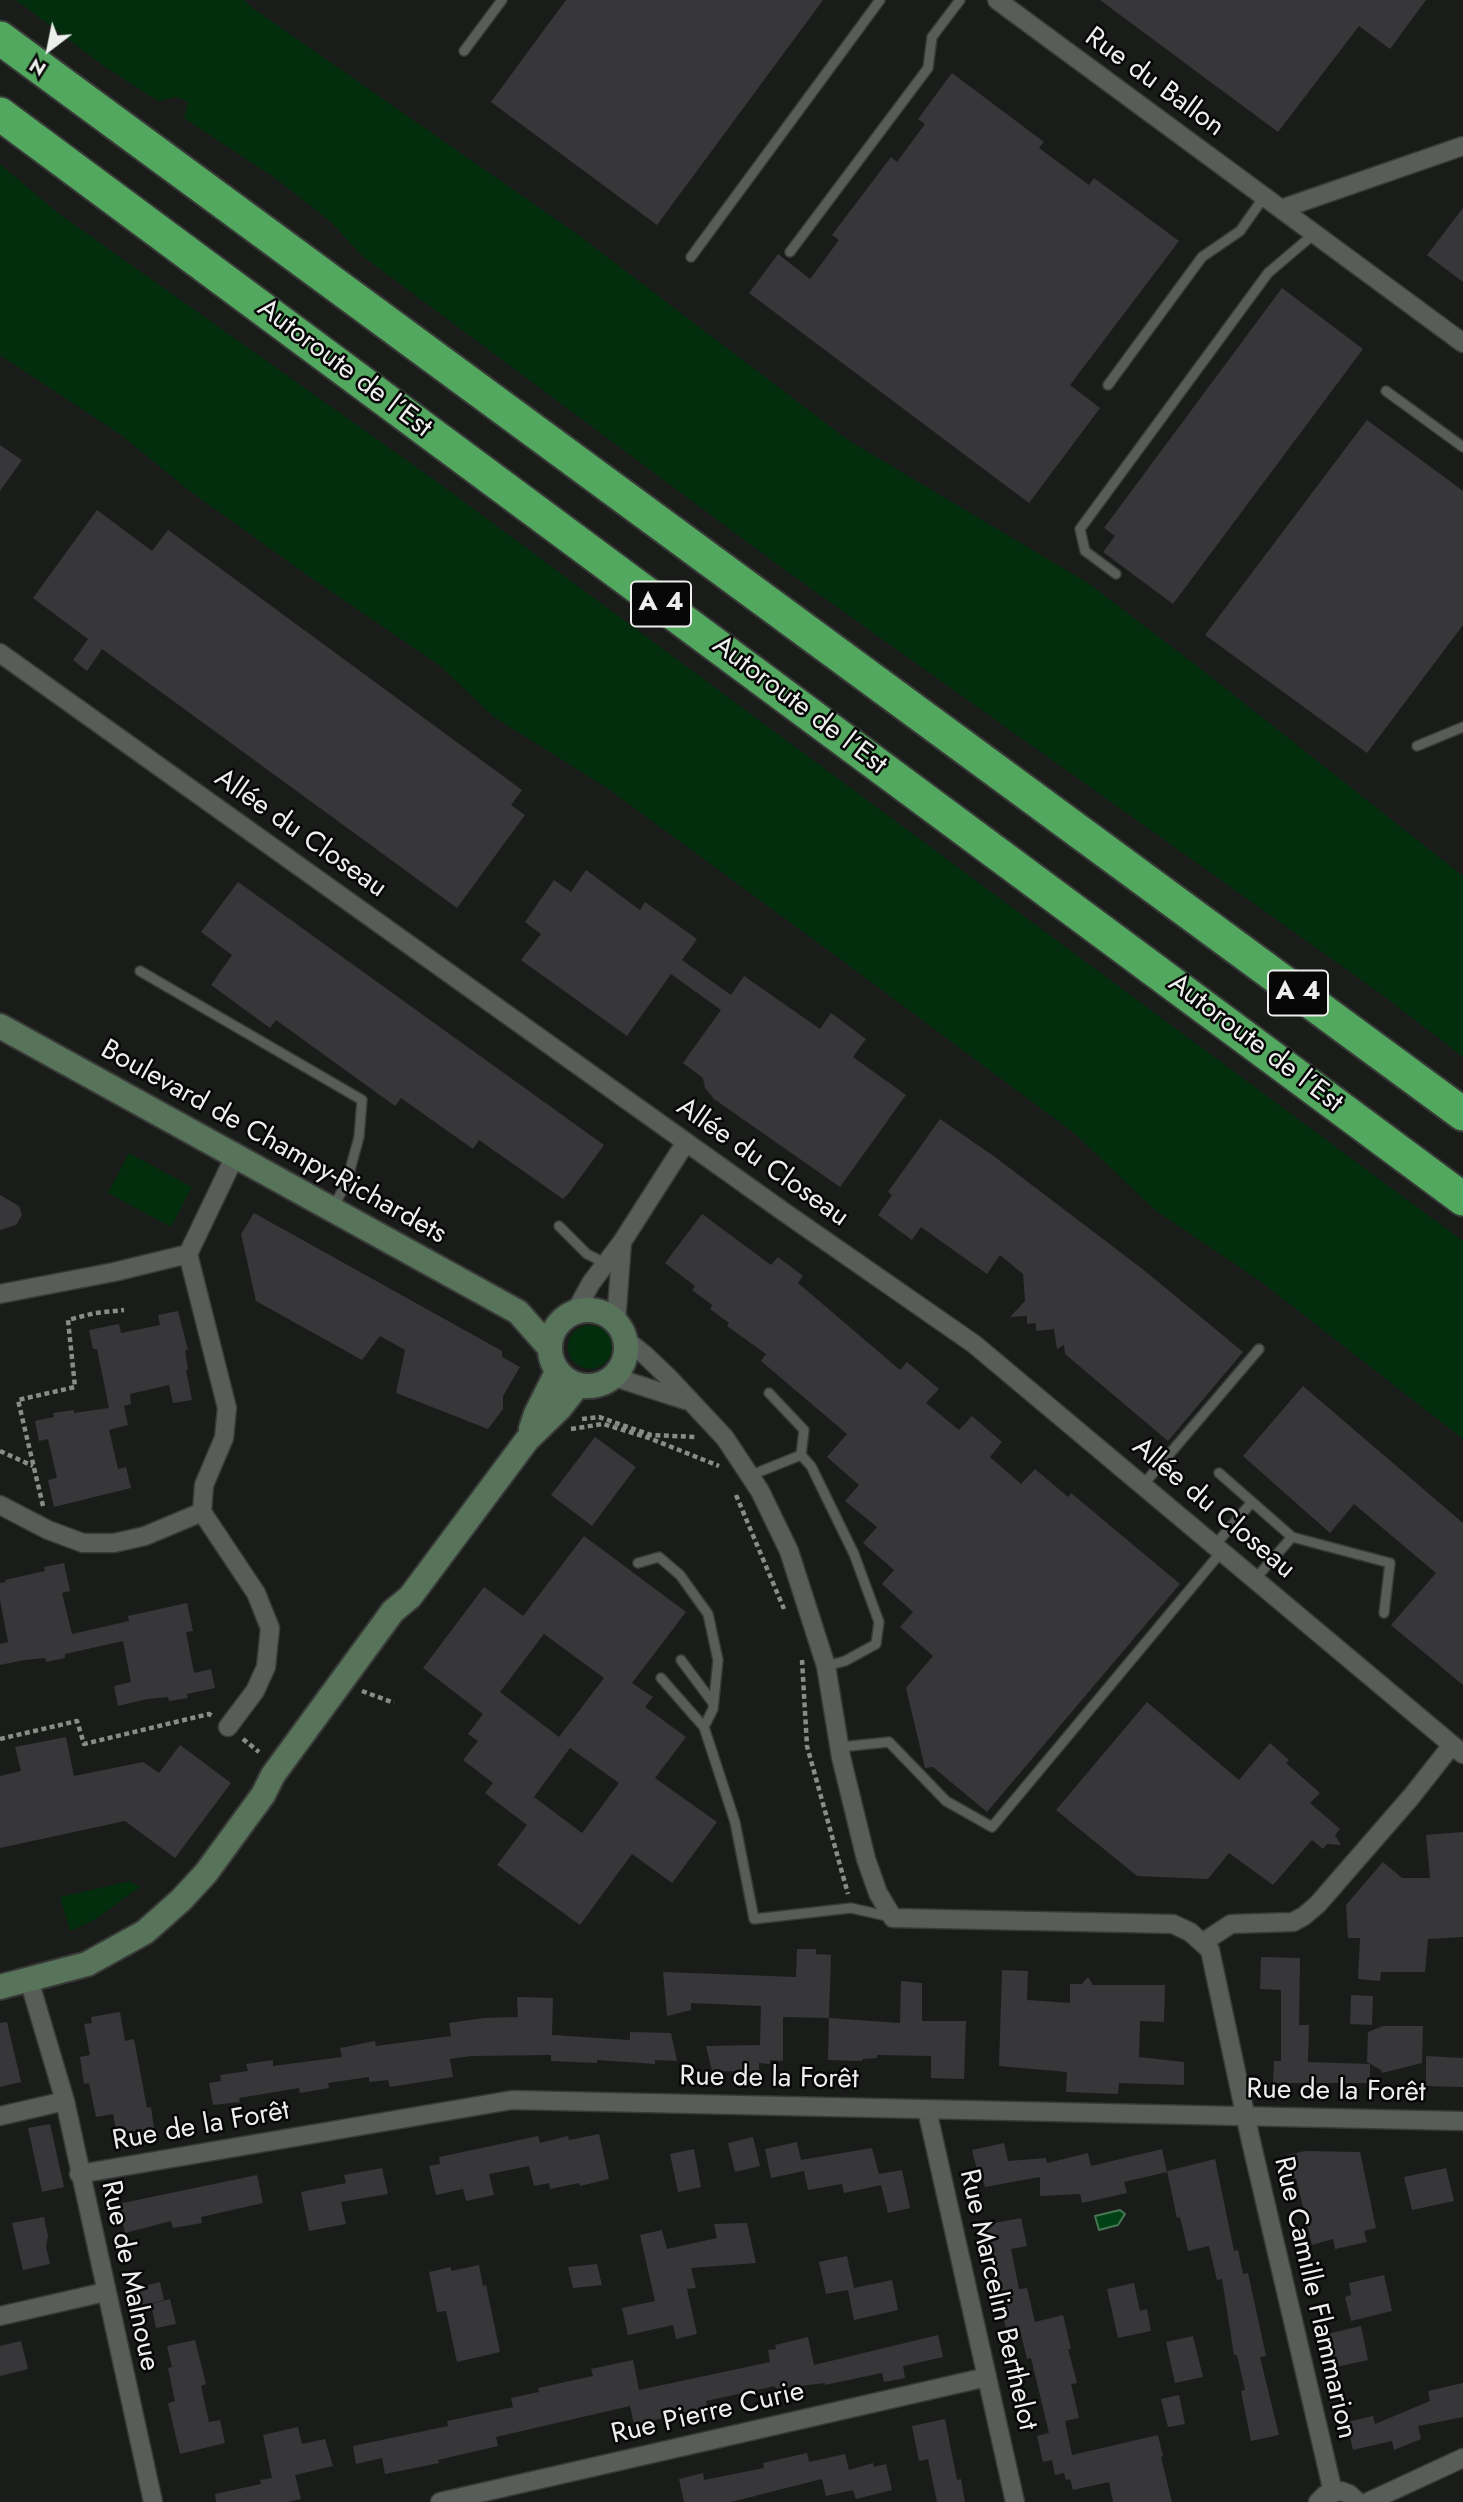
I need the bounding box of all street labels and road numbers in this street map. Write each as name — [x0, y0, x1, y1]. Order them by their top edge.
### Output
street label: Rue du Ballon — [1078, 21, 1230, 145]
street label: Autoroute de l’Est — [250, 292, 438, 446]
road number: A 4 — [631, 582, 691, 626]
street label: Autoroute de l’Est — [705, 629, 893, 783]
street label: Allée du Closeau — [207, 762, 393, 906]
street label: Autoroute de l’Est — [1161, 967, 1349, 1121]
road number: A 4 — [1268, 970, 1328, 1016]
street label: Boulevard de Champy-Richardets — [94, 1034, 452, 1252]
street label: Allée du Closeau — [669, 1091, 855, 1235]
street label: Allée du Closeau — [1125, 1431, 1301, 1587]
street label: Rue de la Forêt — [679, 2061, 859, 2097]
street label: Rue de la Forêt — [1246, 2074, 1426, 2110]
street label: Rue de la Forêt — [110, 2095, 292, 2159]
street label: Rue Camille Flammarion — [1265, 2154, 1363, 2442]
street label: Rue Marcelin Berthelot — [951, 2166, 1043, 2434]
street label: Rue de Malnoue — [92, 2178, 166, 2374]
street label: Rue Pierre Curie — [608, 2375, 808, 2453]

